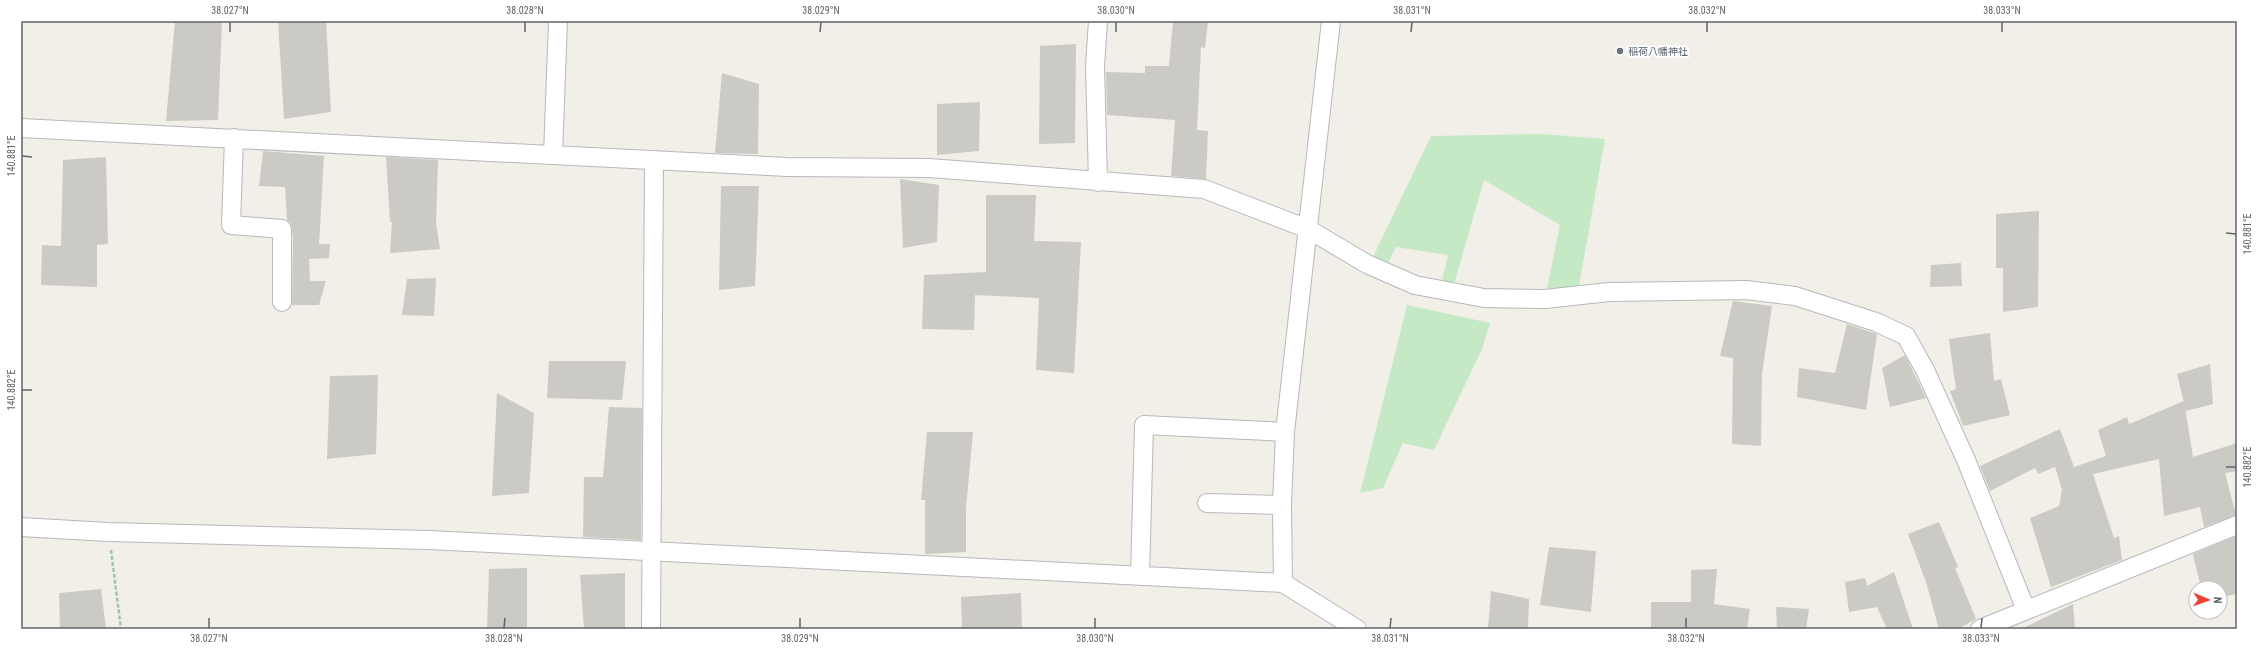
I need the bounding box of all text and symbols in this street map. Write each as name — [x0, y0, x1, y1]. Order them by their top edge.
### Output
text: 38.027°N — [211, 5, 249, 16]
text: 38.028°N — [506, 5, 544, 16]
text: 38.029°N — [802, 5, 840, 16]
text: 38.030°N — [1097, 5, 1135, 16]
text: 38.031°N — [1393, 5, 1431, 16]
text: 38.032°N — [1688, 5, 1726, 16]
text: 38.033°N — [1983, 5, 2021, 16]
marker: 稲荷八幡神社 — [1615, 46, 1625, 56]
place label: 稲荷八幡神社 — [1628, 46, 1688, 57]
text: 140.881°E — [6, 135, 17, 176]
text: 140.881°E — [2242, 213, 2253, 254]
text: 140.882°E — [6, 369, 17, 410]
text: 140.882°E — [2242, 446, 2253, 487]
north arrow — [2188, 580, 2228, 620]
text: N — [2211, 597, 2224, 604]
text: 38.027°N — [190, 633, 228, 644]
text: 38.028°N — [485, 633, 523, 644]
text: 38.029°N — [781, 633, 819, 644]
text: 38.030°N — [1076, 633, 1114, 644]
text: 38.031°N — [1371, 633, 1409, 644]
text: 38.032°N — [1667, 633, 1705, 644]
text: 38.033°N — [1962, 633, 2000, 644]

